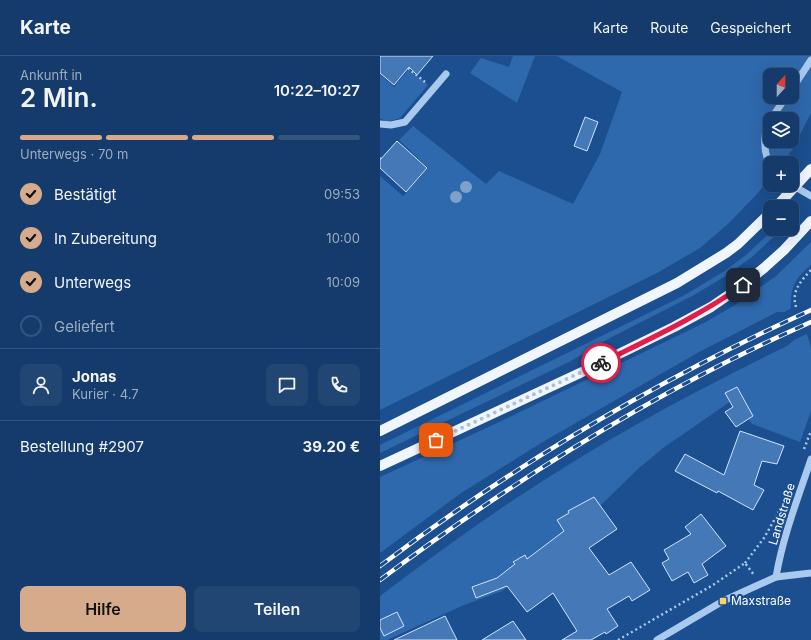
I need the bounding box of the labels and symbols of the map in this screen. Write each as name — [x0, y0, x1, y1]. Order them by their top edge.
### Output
north arrow — [763, 68, 799, 104]
pin — [726, 268, 760, 302]
courier — [581, 343, 621, 383]
pin — [419, 423, 453, 457]
street label: Landstraße — [765, 481, 798, 547]
place label: Maxstraße — [731, 593, 791, 608]
marker: Maxstraße — [718, 596, 728, 606]

